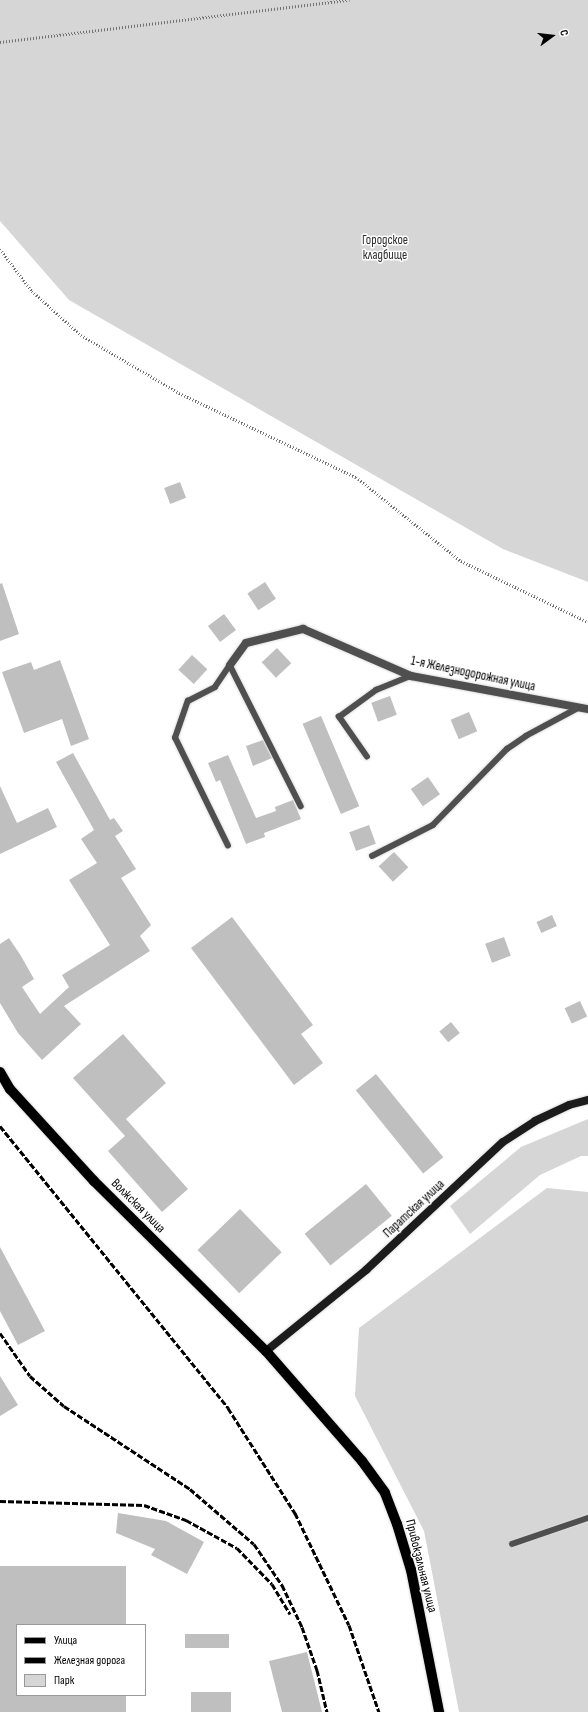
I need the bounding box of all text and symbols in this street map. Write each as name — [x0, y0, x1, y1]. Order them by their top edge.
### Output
north arrow — [532, 16, 572, 56]
text: С — [557, 28, 571, 37]
park label: Городское кладбище — [362, 233, 408, 264]
street label: 1-я Железнодорожная улица — [409, 653, 537, 695]
street label: Волжская улица — [108, 1176, 168, 1236]
street label: Паратская улица — [380, 1177, 448, 1241]
street label: Привокзальная улица — [402, 1518, 440, 1614]
legend — [16, 1624, 146, 1696]
text: Улица — [54, 1633, 77, 1648]
text: Железная дорога — [54, 1653, 125, 1668]
text: Парк — [54, 1673, 74, 1688]

